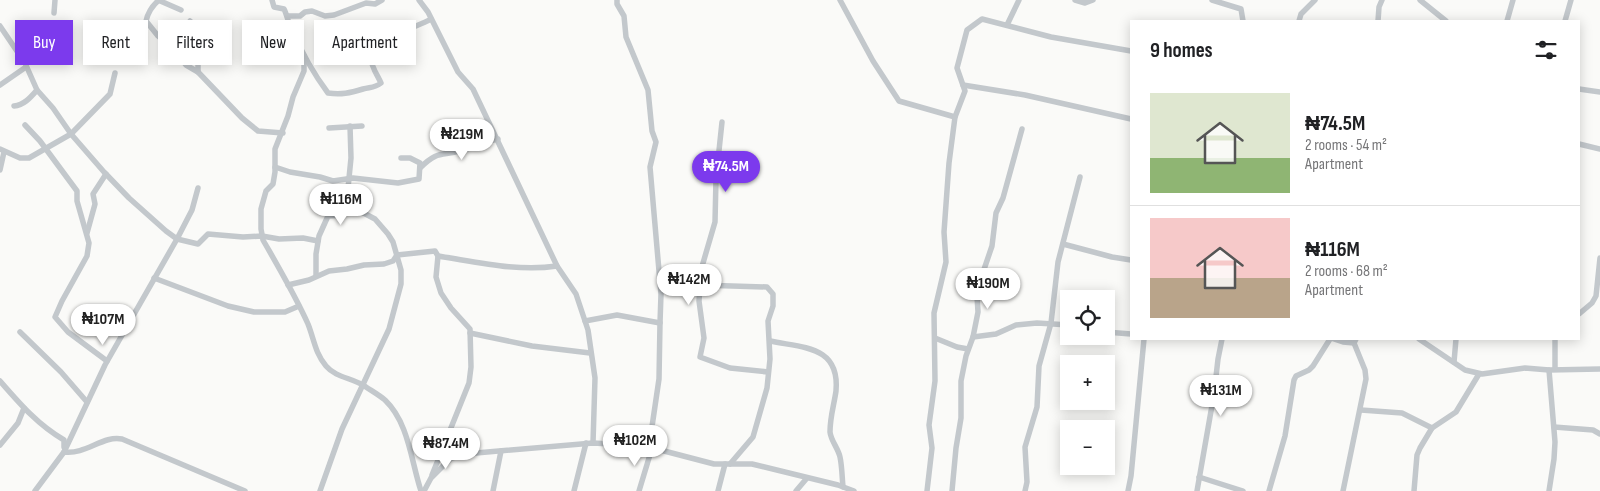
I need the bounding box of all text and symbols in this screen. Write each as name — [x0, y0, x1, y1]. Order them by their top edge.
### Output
chip: Buy — [15, 20, 73, 65]
chip: Rent — [83, 20, 148, 65]
chip: Filters — [158, 20, 232, 65]
chip: New — [242, 20, 304, 65]
chip: Apartment — [314, 20, 416, 65]
icon: filters — [1532, 36, 1560, 64]
text: 9 homes — [1150, 38, 1213, 63]
text: ₦74.5M — [1305, 111, 1365, 136]
icon: home — [1190, 113, 1250, 173]
pin: ₦219M — [427, 119, 497, 161]
text: ₦219M — [441, 125, 483, 144]
text: 2 rooms · 54 m² — [1305, 136, 1387, 155]
pin: ₦74.5M — [685, 150, 767, 193]
text: Apartment — [1305, 155, 1363, 174]
text: ₦74.5M — [703, 157, 749, 176]
pin: ₦116M — [306, 184, 376, 226]
text: ₦116M — [320, 190, 362, 209]
text: ₦116M — [1305, 237, 1360, 262]
icon: home — [1190, 238, 1250, 298]
text: 2 rooms · 68 m² — [1305, 262, 1388, 281]
pin: ₦142M — [654, 264, 724, 306]
pin: ₦190M — [953, 268, 1023, 310]
text: ₦142M — [668, 270, 710, 289]
text: ₦190M — [966, 274, 1010, 293]
text: Apartment — [1305, 281, 1363, 300]
map controls — [1060, 290, 1115, 475]
button: locate — [1060, 290, 1115, 345]
pin: ₦107M — [68, 304, 138, 346]
text: ₦107M — [82, 310, 124, 329]
button: + — [1060, 355, 1115, 410]
pin: ₦131M — [1186, 374, 1256, 417]
text: ₦131M — [1200, 381, 1242, 400]
button: − — [1060, 420, 1115, 475]
pin: ₦102M — [600, 424, 670, 467]
pin: ₦87.4M — [405, 428, 487, 470]
text: ₦102M — [614, 431, 656, 450]
text: ₦87.4M — [423, 434, 469, 453]

